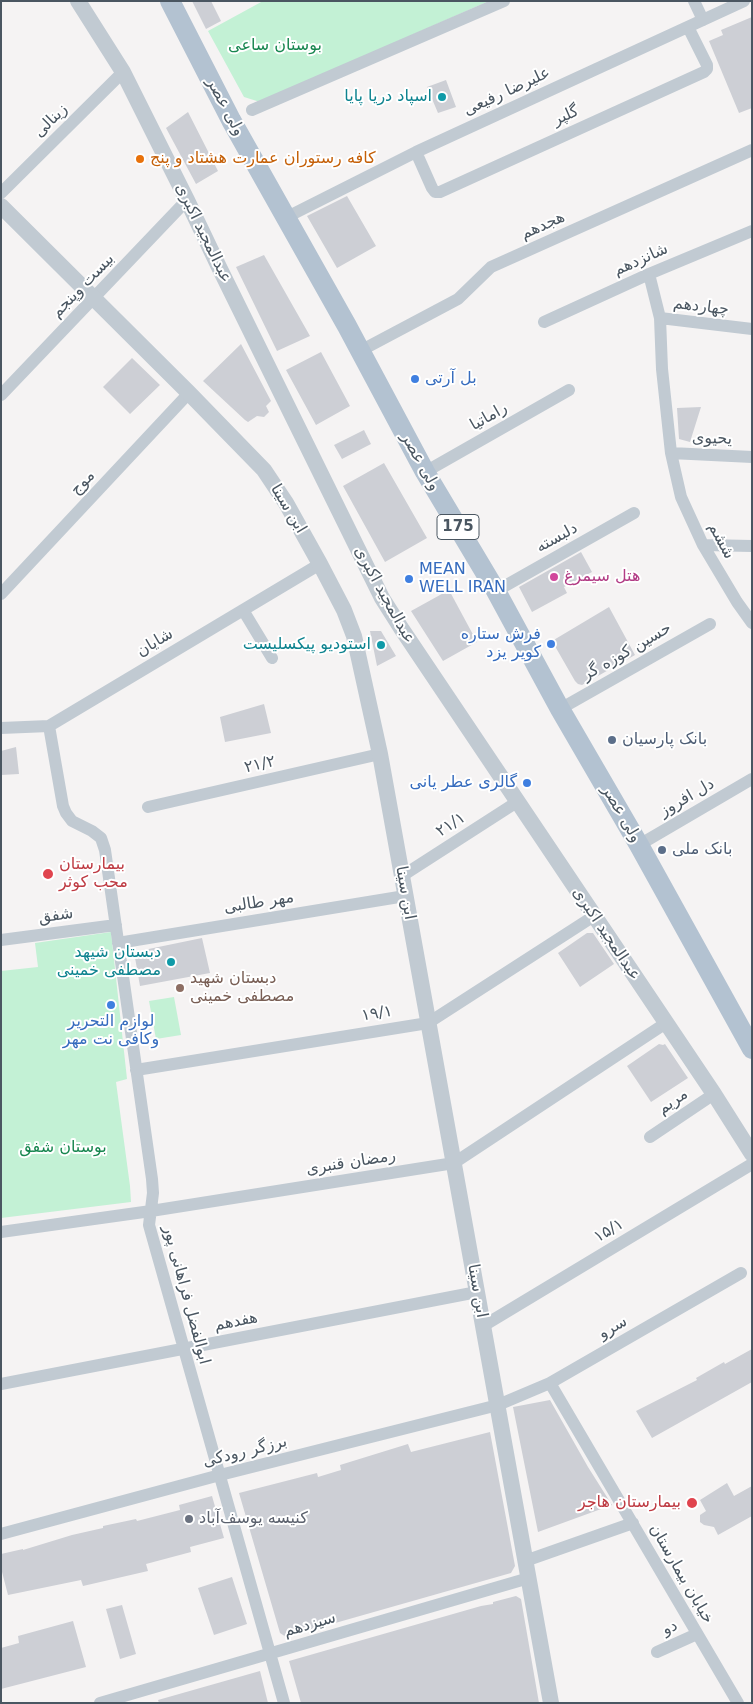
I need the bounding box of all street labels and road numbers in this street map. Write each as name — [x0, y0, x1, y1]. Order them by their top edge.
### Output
street label: علیرضا رفیعی — [461, 64, 553, 120]
street label: ولی عصر — [202, 75, 248, 139]
street label: زینالی — [30, 100, 72, 142]
street label: گلپر — [550, 102, 582, 130]
street label: عبدالمجید اکبری — [171, 180, 235, 286]
street label: هجدهم — [518, 208, 568, 244]
street label: شانزدهم — [611, 239, 671, 281]
street label: بیست وپنجم — [47, 250, 119, 322]
street label: چهاردهم — [672, 294, 730, 320]
street label: راماتیا — [467, 399, 511, 435]
street label: یحیوی — [691, 429, 733, 449]
street label: ولی عصر — [396, 430, 444, 494]
street label: موج — [67, 467, 99, 499]
street label: ابن سینا — [266, 481, 310, 537]
road number: 175 — [437, 514, 479, 540]
street label: دلبسته — [533, 519, 581, 557]
street label: ششم — [704, 520, 738, 562]
street label: عبدالمجید اکبری — [349, 543, 419, 647]
street label: حسین کوزه گر — [579, 619, 675, 685]
street label: شایان — [133, 625, 177, 661]
street label: ۲۱/۲ — [243, 752, 277, 778]
street label: دل افروز — [656, 775, 718, 821]
street label: ولی عصر — [597, 782, 645, 846]
street label: ۲۱/۱ — [433, 808, 469, 842]
street label: ابن سینا — [391, 865, 419, 921]
street label: عبدالمجید اکبری — [568, 884, 644, 984]
street label: مهر طالبی — [223, 888, 295, 918]
street label: شفق — [37, 904, 75, 928]
street label: ۱۹/۱ — [360, 1002, 394, 1026]
street label: مریم — [654, 1085, 692, 1119]
street label: رمضان قنبری — [305, 1146, 397, 1180]
street label: ۱۵/۱ — [591, 1215, 627, 1247]
street label: ابوالفضل فراهانی پور — [158, 1223, 214, 1367]
street label: ابن سینا — [463, 1263, 491, 1319]
street label: هفدهم — [213, 1308, 259, 1336]
street label: سرو — [595, 1312, 631, 1344]
street label: برزگر رودکی — [201, 1432, 289, 1472]
street label: خیابان بیمارستان — [645, 1521, 717, 1627]
street label: سیزدهم — [282, 1608, 338, 1642]
street label: دو — [659, 1616, 681, 1640]

